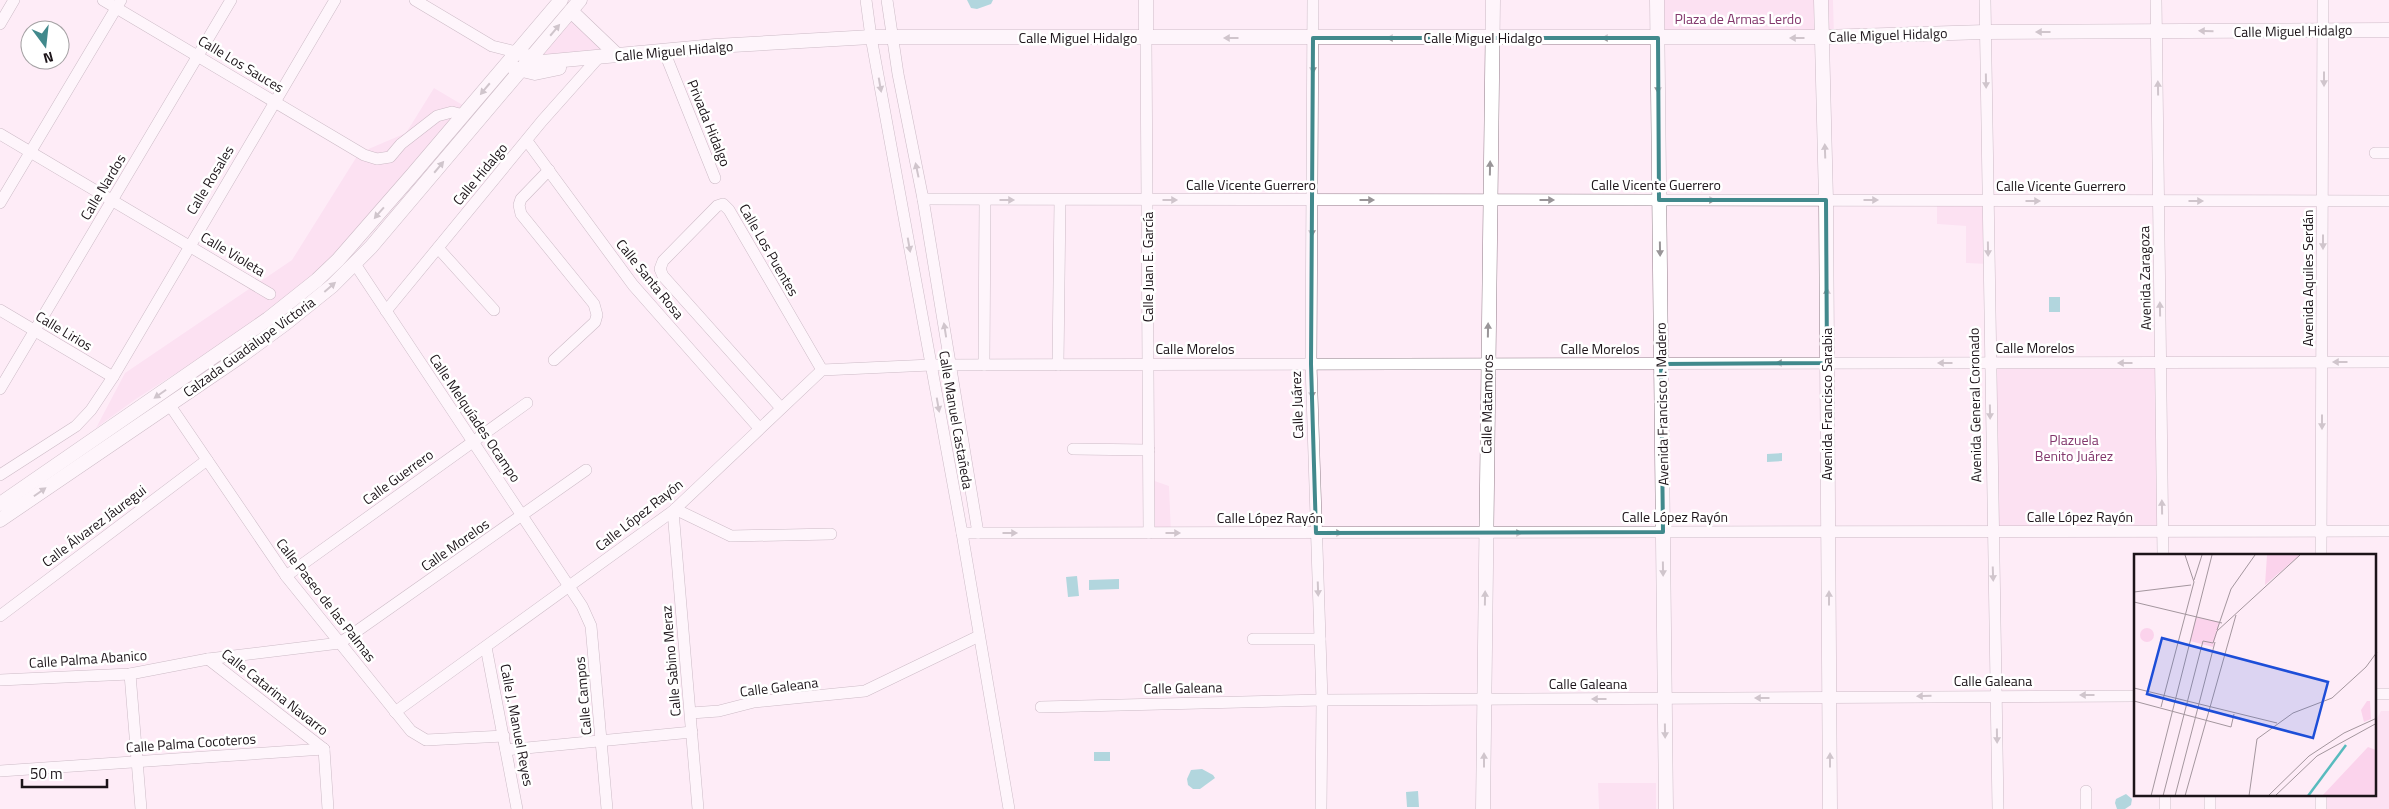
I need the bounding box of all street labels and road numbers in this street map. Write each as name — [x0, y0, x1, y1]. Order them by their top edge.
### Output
street label: Calle Miguel Hidalgo — [2233, 19, 2353, 42]
street label: Calle Miguel Hidalgo — [1828, 22, 1948, 47]
street label: Calle Miguel Hidalgo — [1019, 27, 1137, 48]
street label: Calle Miguel Hidalgo — [1424, 27, 1542, 48]
street label: Calle Los Sauces — [194, 30, 288, 97]
street label: Calle Miguel Hidalgo — [614, 35, 734, 66]
street label: Privada Hidalgo — [682, 76, 736, 169]
street label: Calle Hidalgo — [447, 138, 512, 210]
street label: Calle Rosales — [181, 141, 239, 218]
street label: Calle Nardos — [75, 150, 131, 224]
street label: Calle Vicente Guerrero — [1186, 174, 1316, 195]
street label: Calle Vicente Guerrero — [1591, 174, 1721, 195]
street label: Calle Vicente Guerrero — [1996, 175, 2126, 196]
street label: Calle Los Puentes — [734, 200, 804, 300]
street label: Avenida Aquiles Serdán — [2297, 209, 2318, 347]
street label: Calle Juan E. García — [1137, 212, 1158, 322]
street label: Calle Violeta — [197, 226, 270, 281]
street label: Avenida Zaragoza — [2133, 226, 2156, 330]
street label: Calle Santa Rosa — [611, 234, 689, 323]
street label: Calzada Guadalupe Victoria — [178, 291, 319, 402]
street label: Calle Lirios — [32, 305, 97, 356]
street label: Avenida Francisco I. Madero — [1650, 322, 1673, 486]
street label: Avenida Francisco Sarabia — [1816, 328, 1837, 480]
street label: Avenida General Coronado — [1963, 328, 1986, 482]
street label: Calle Morelos — [1995, 337, 2075, 358]
street label: Calle Morelos — [1155, 338, 1235, 359]
street label: Calle Morelos — [1560, 338, 1640, 359]
street label: Calle Melquíades Ocampo — [424, 349, 526, 486]
street label: Calle Manuel Castañeda — [934, 349, 979, 491]
street label: Calle Matamoros — [1475, 354, 1498, 454]
street label: Calle Juárez — [1285, 371, 1308, 439]
street label: Calle Guerrero — [358, 444, 437, 510]
street label: Calle López Rayón — [590, 474, 687, 556]
street label: Calle Álvarez Jáuregui — [37, 479, 150, 572]
street label: Calle López Rayón — [1622, 506, 1728, 527]
street label: Calle López Rayón — [2027, 506, 2133, 527]
street label: Calle López Rayón — [1217, 507, 1323, 528]
street label: Calle Morelos — [416, 513, 493, 576]
street label: Calle Paseo de las Palmas — [271, 533, 381, 666]
street label: Calle Sabino Meraz — [655, 605, 686, 717]
street label: Calle Catarina Navarro — [217, 643, 333, 740]
street label: Calle Palma Abanico — [28, 644, 148, 673]
street label: Calle Campos — [569, 656, 596, 736]
street label: Calle J. Manuel Reyes — [495, 662, 540, 788]
street label: Calle Galeana — [1954, 670, 2032, 691]
street label: Calle Galeana — [739, 671, 819, 702]
street label: Calle Galeana — [1549, 673, 1627, 694]
street label: Calle Galeana — [1143, 676, 1223, 699]
street label: Calle Palma Cocoteros — [125, 727, 257, 758]

